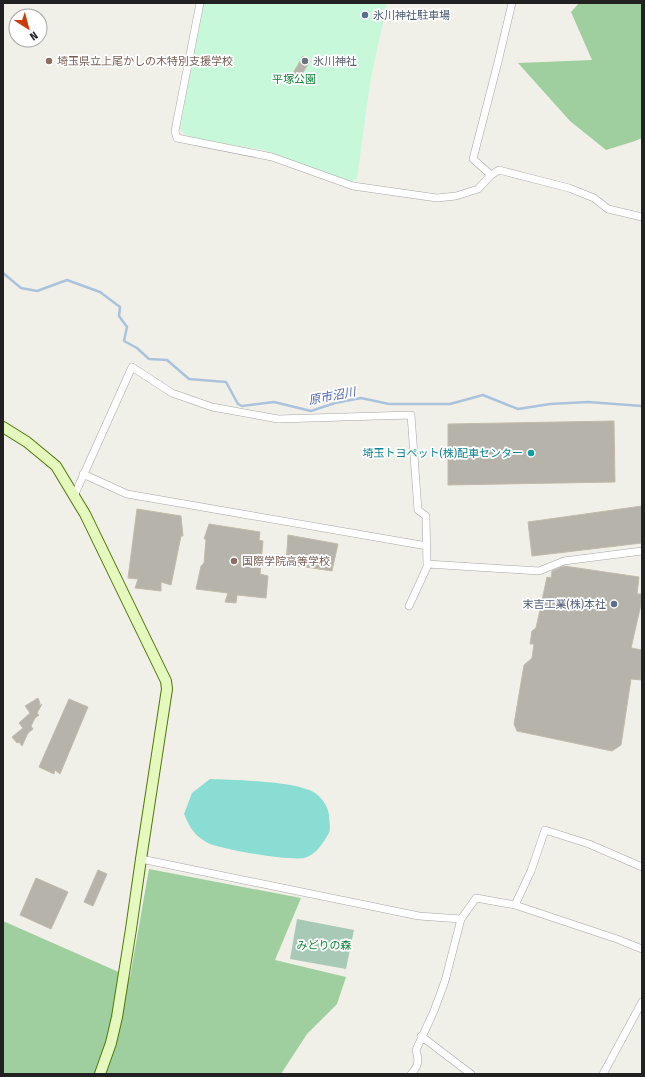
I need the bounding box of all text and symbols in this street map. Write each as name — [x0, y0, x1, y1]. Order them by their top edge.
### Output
north arrow — [8, 8, 48, 48]
place label: 氷川神社駐車場 — [373, 9, 450, 22]
marker: 氷川神社駐車場 — [360, 10, 370, 20]
text: N — [27, 28, 40, 43]
place label: 埼玉県立上尾かしの木特別支援学校 — [57, 55, 233, 68]
place label: 氷川神社 — [313, 55, 357, 68]
marker: 埼玉県立上尾かしの木特別支援学校 — [44, 56, 54, 66]
marker: 氷川神社 — [300, 56, 310, 66]
park label: 平塚公園 — [272, 73, 316, 86]
water label: 原市沼川 — [307, 384, 359, 407]
place label: 埼玉トヨペット(株)配車センター — [363, 447, 523, 460]
marker: 埼玉トヨペット(株)配車センター — [526, 448, 536, 458]
place label: 国際学院高等学校 — [242, 555, 330, 568]
marker: 国際学院高等学校 — [229, 556, 239, 566]
place label: 末吉工業(株)本社 — [523, 598, 606, 611]
marker: 末吉工業(株)本社 — [609, 599, 619, 609]
park label: みどりの森 — [297, 939, 352, 952]

